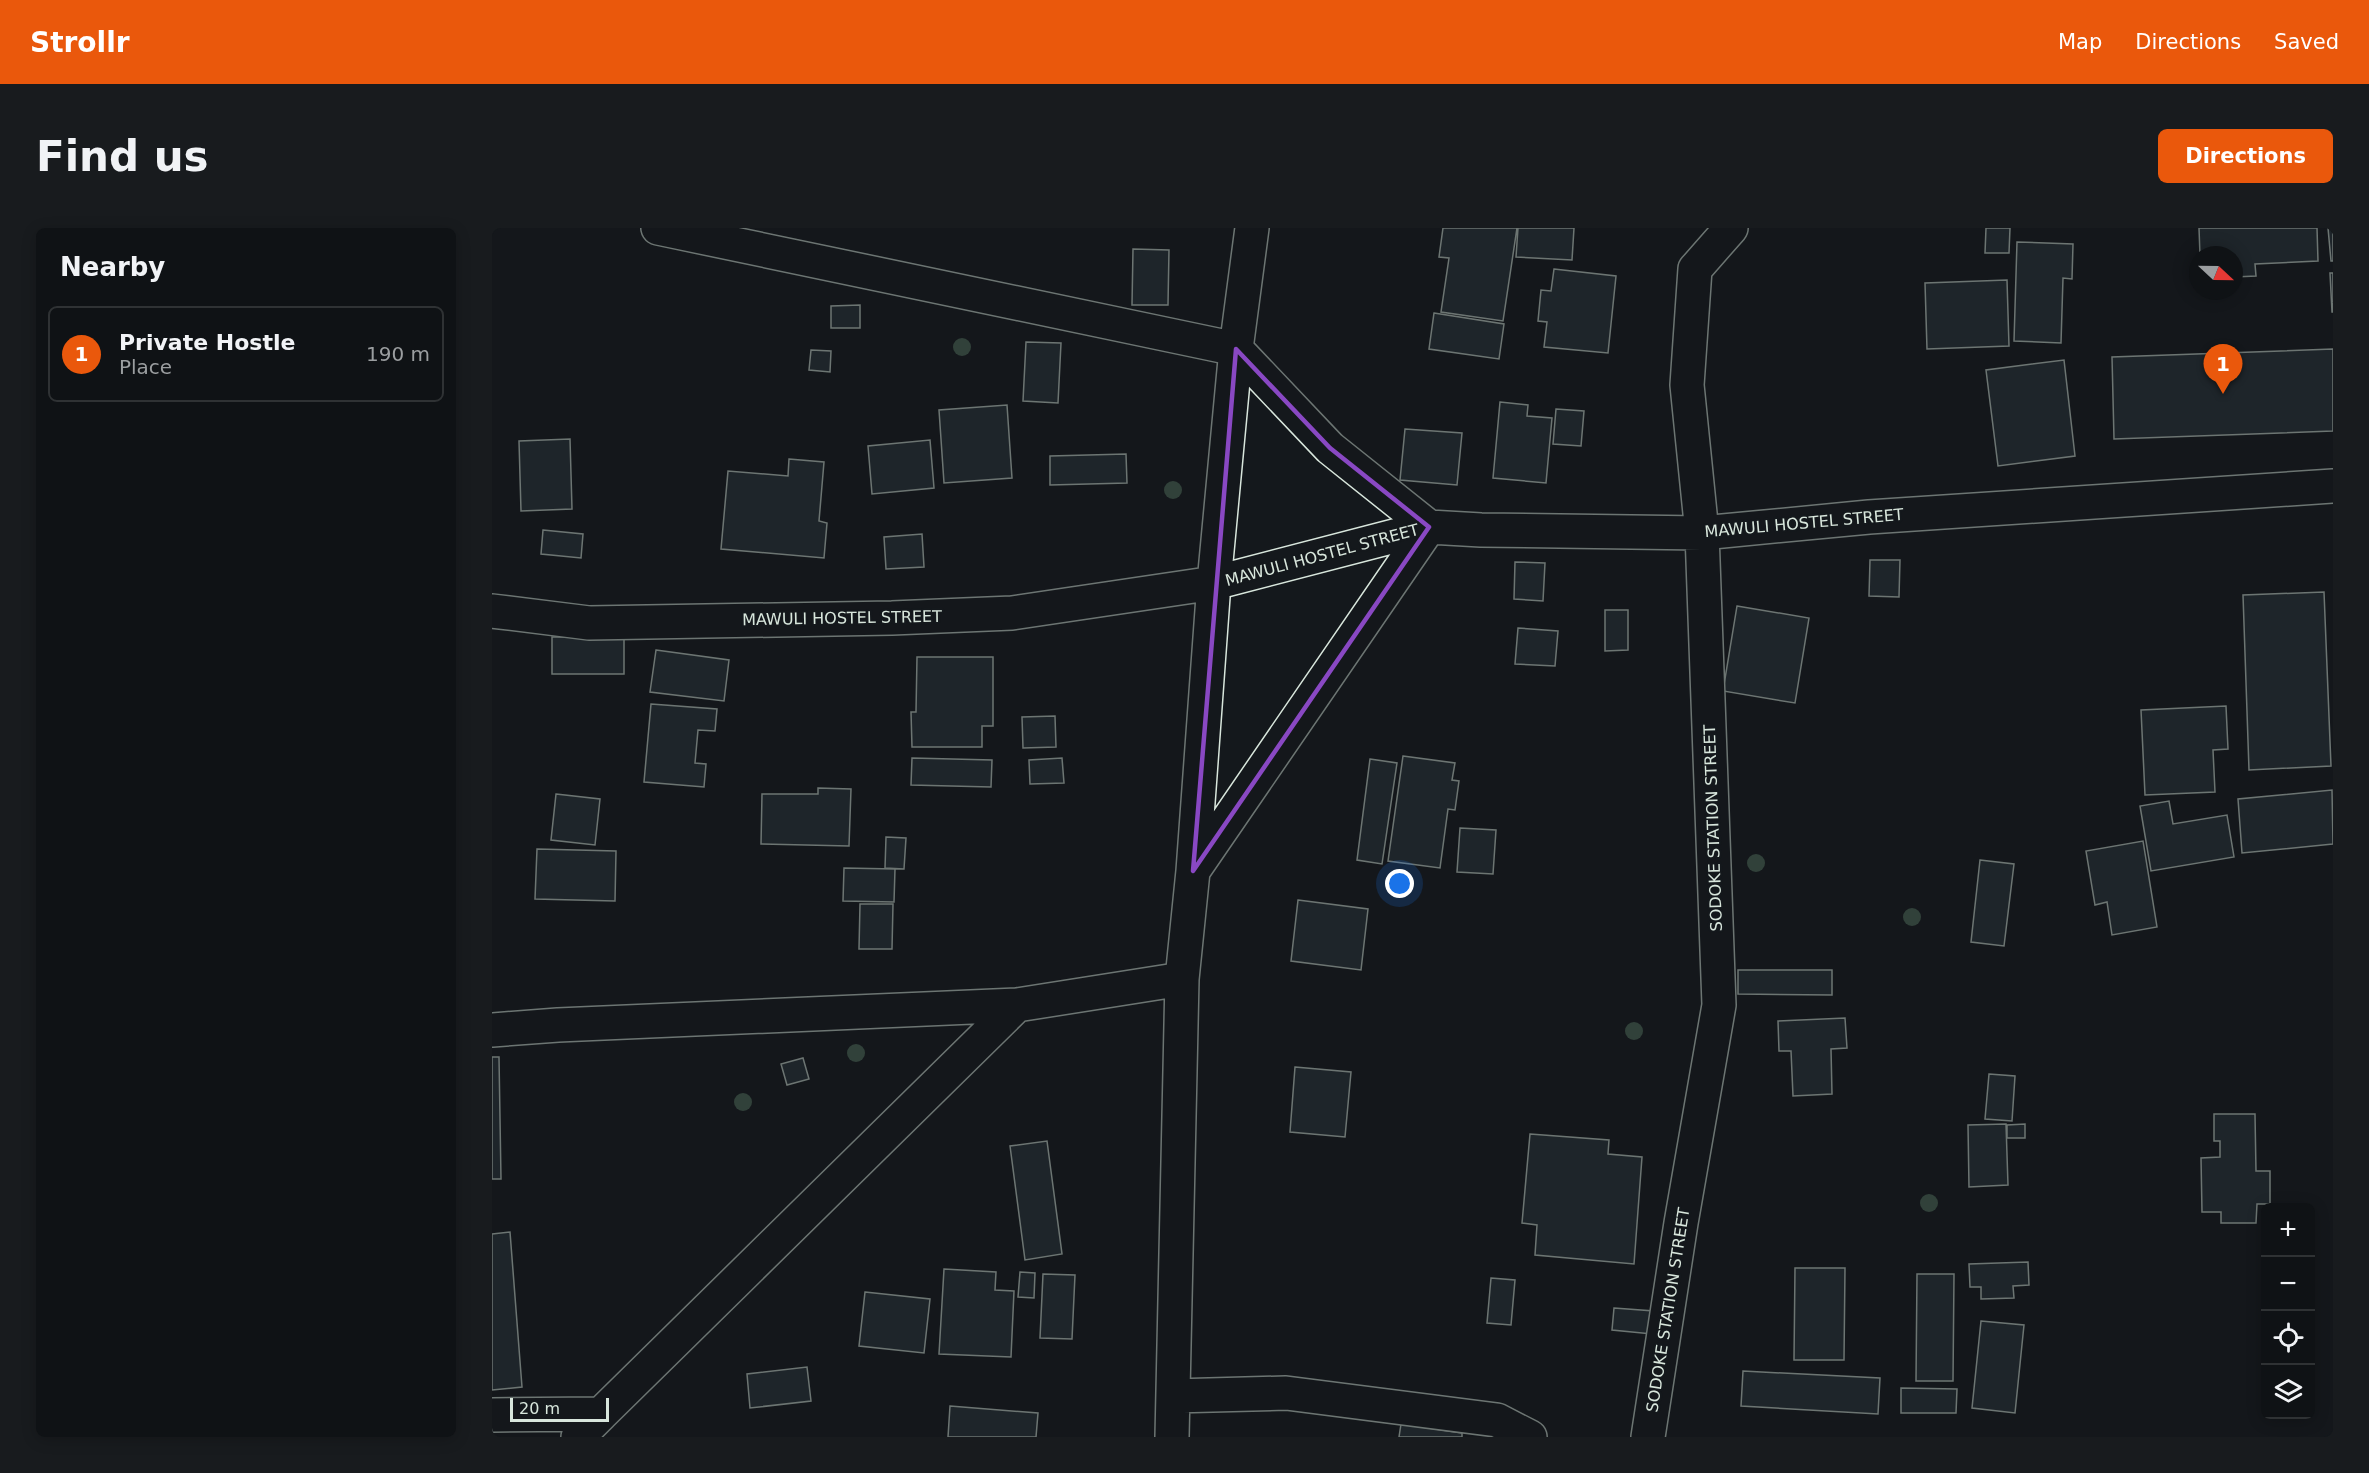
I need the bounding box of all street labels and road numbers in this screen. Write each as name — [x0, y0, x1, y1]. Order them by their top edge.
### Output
street label: MAWULI HOSTEL STREET — [1704, 505, 1905, 541]
street label: MAWULI HOSTEL STREET — [1223, 520, 1421, 590]
street label: MAWULI HOSTEL STREET — [742, 607, 942, 629]
street label: SODOKE STATION STREET — [1700, 724, 1726, 932]
street label: SODOKE STATION STREET — [1642, 1206, 1694, 1414]

